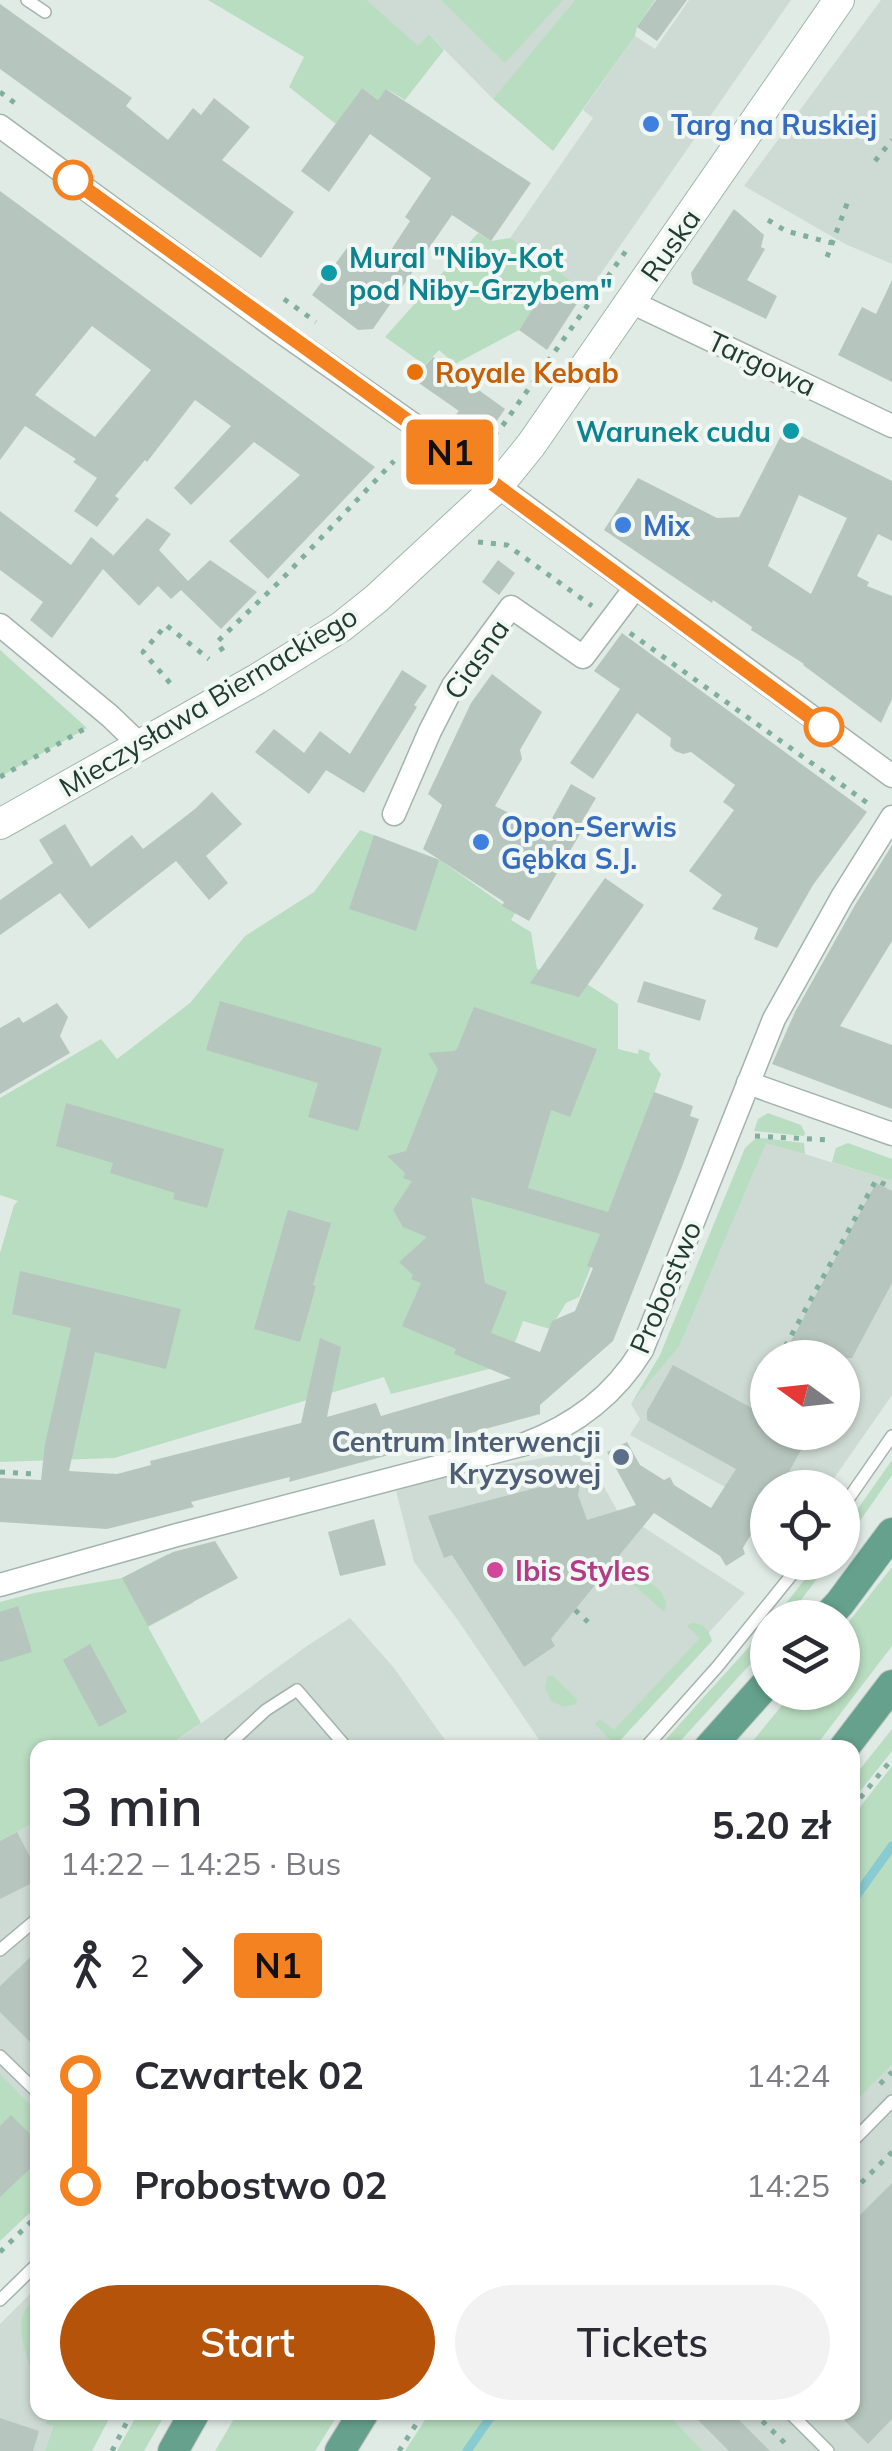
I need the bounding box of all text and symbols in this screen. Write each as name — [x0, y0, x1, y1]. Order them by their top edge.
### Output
place label: Targ na Ruskiej — [671, 107, 877, 142]
marker: Targ na Ruskiej — [640, 113, 662, 135]
unlabelled marker — [54, 161, 92, 199]
street label: Ruska — [633, 202, 707, 288]
place label: Mural "Niby-Kot pod Niby-Grzybem" — [349, 240, 612, 307]
marker: Mural "Niby-Kot pod Niby-Grzybem" — [318, 262, 340, 284]
street label: Targowa — [702, 323, 822, 403]
place label: Royale Kebab — [435, 355, 619, 390]
marker: Royale Kebab — [404, 361, 426, 383]
place label: Warunek cudu — [576, 414, 771, 449]
line badge: N1 — [405, 420, 495, 484]
marker: Warunek cudu — [780, 420, 802, 442]
text: N1 — [426, 430, 474, 474]
place label: Mix — [643, 508, 691, 543]
marker: Mix — [612, 514, 634, 536]
street label: Mieczysława Biernackiego — [53, 598, 363, 804]
street label: Ciasna — [436, 612, 516, 706]
unlabelled marker — [805, 708, 843, 746]
place label: Opon-Serwis Gębka S.J. — [501, 809, 677, 876]
marker: Opon-Serwis Gębka S.J. — [470, 831, 492, 853]
street label: Probostwo — [621, 1215, 709, 1359]
north arrow — [750, 1340, 860, 1450]
map controls — [750, 1340, 860, 1710]
place label: Centrum Interwencji Kryzysowej — [332, 1424, 601, 1491]
marker: Centrum Interwencji Kryzysowej — [610, 1446, 632, 1468]
button: locate — [750, 1470, 860, 1580]
place label: Ibis Styles — [515, 1553, 650, 1588]
marker: Ibis Styles — [484, 1559, 506, 1581]
button: layers — [750, 1600, 860, 1710]
text: 3 min — [60, 1771, 203, 1840]
text: 5.20 zł — [712, 1801, 830, 1849]
text: 14:22 – 14:25 · Bus — [60, 1843, 341, 1883]
icon: walk — [60, 1938, 115, 1993]
icon: forward — [164, 1938, 219, 1993]
text: N1 — [254, 1943, 302, 1987]
text: 2 — [130, 1945, 149, 1985]
text: Czwartek 02 — [134, 2051, 364, 2099]
text: 14:24 — [746, 2055, 830, 2095]
text: Probostwo 02 — [134, 2161, 387, 2209]
text: 14:25 — [746, 2165, 830, 2205]
button: Start — [60, 2285, 435, 2400]
button: Tickets — [455, 2285, 830, 2400]

